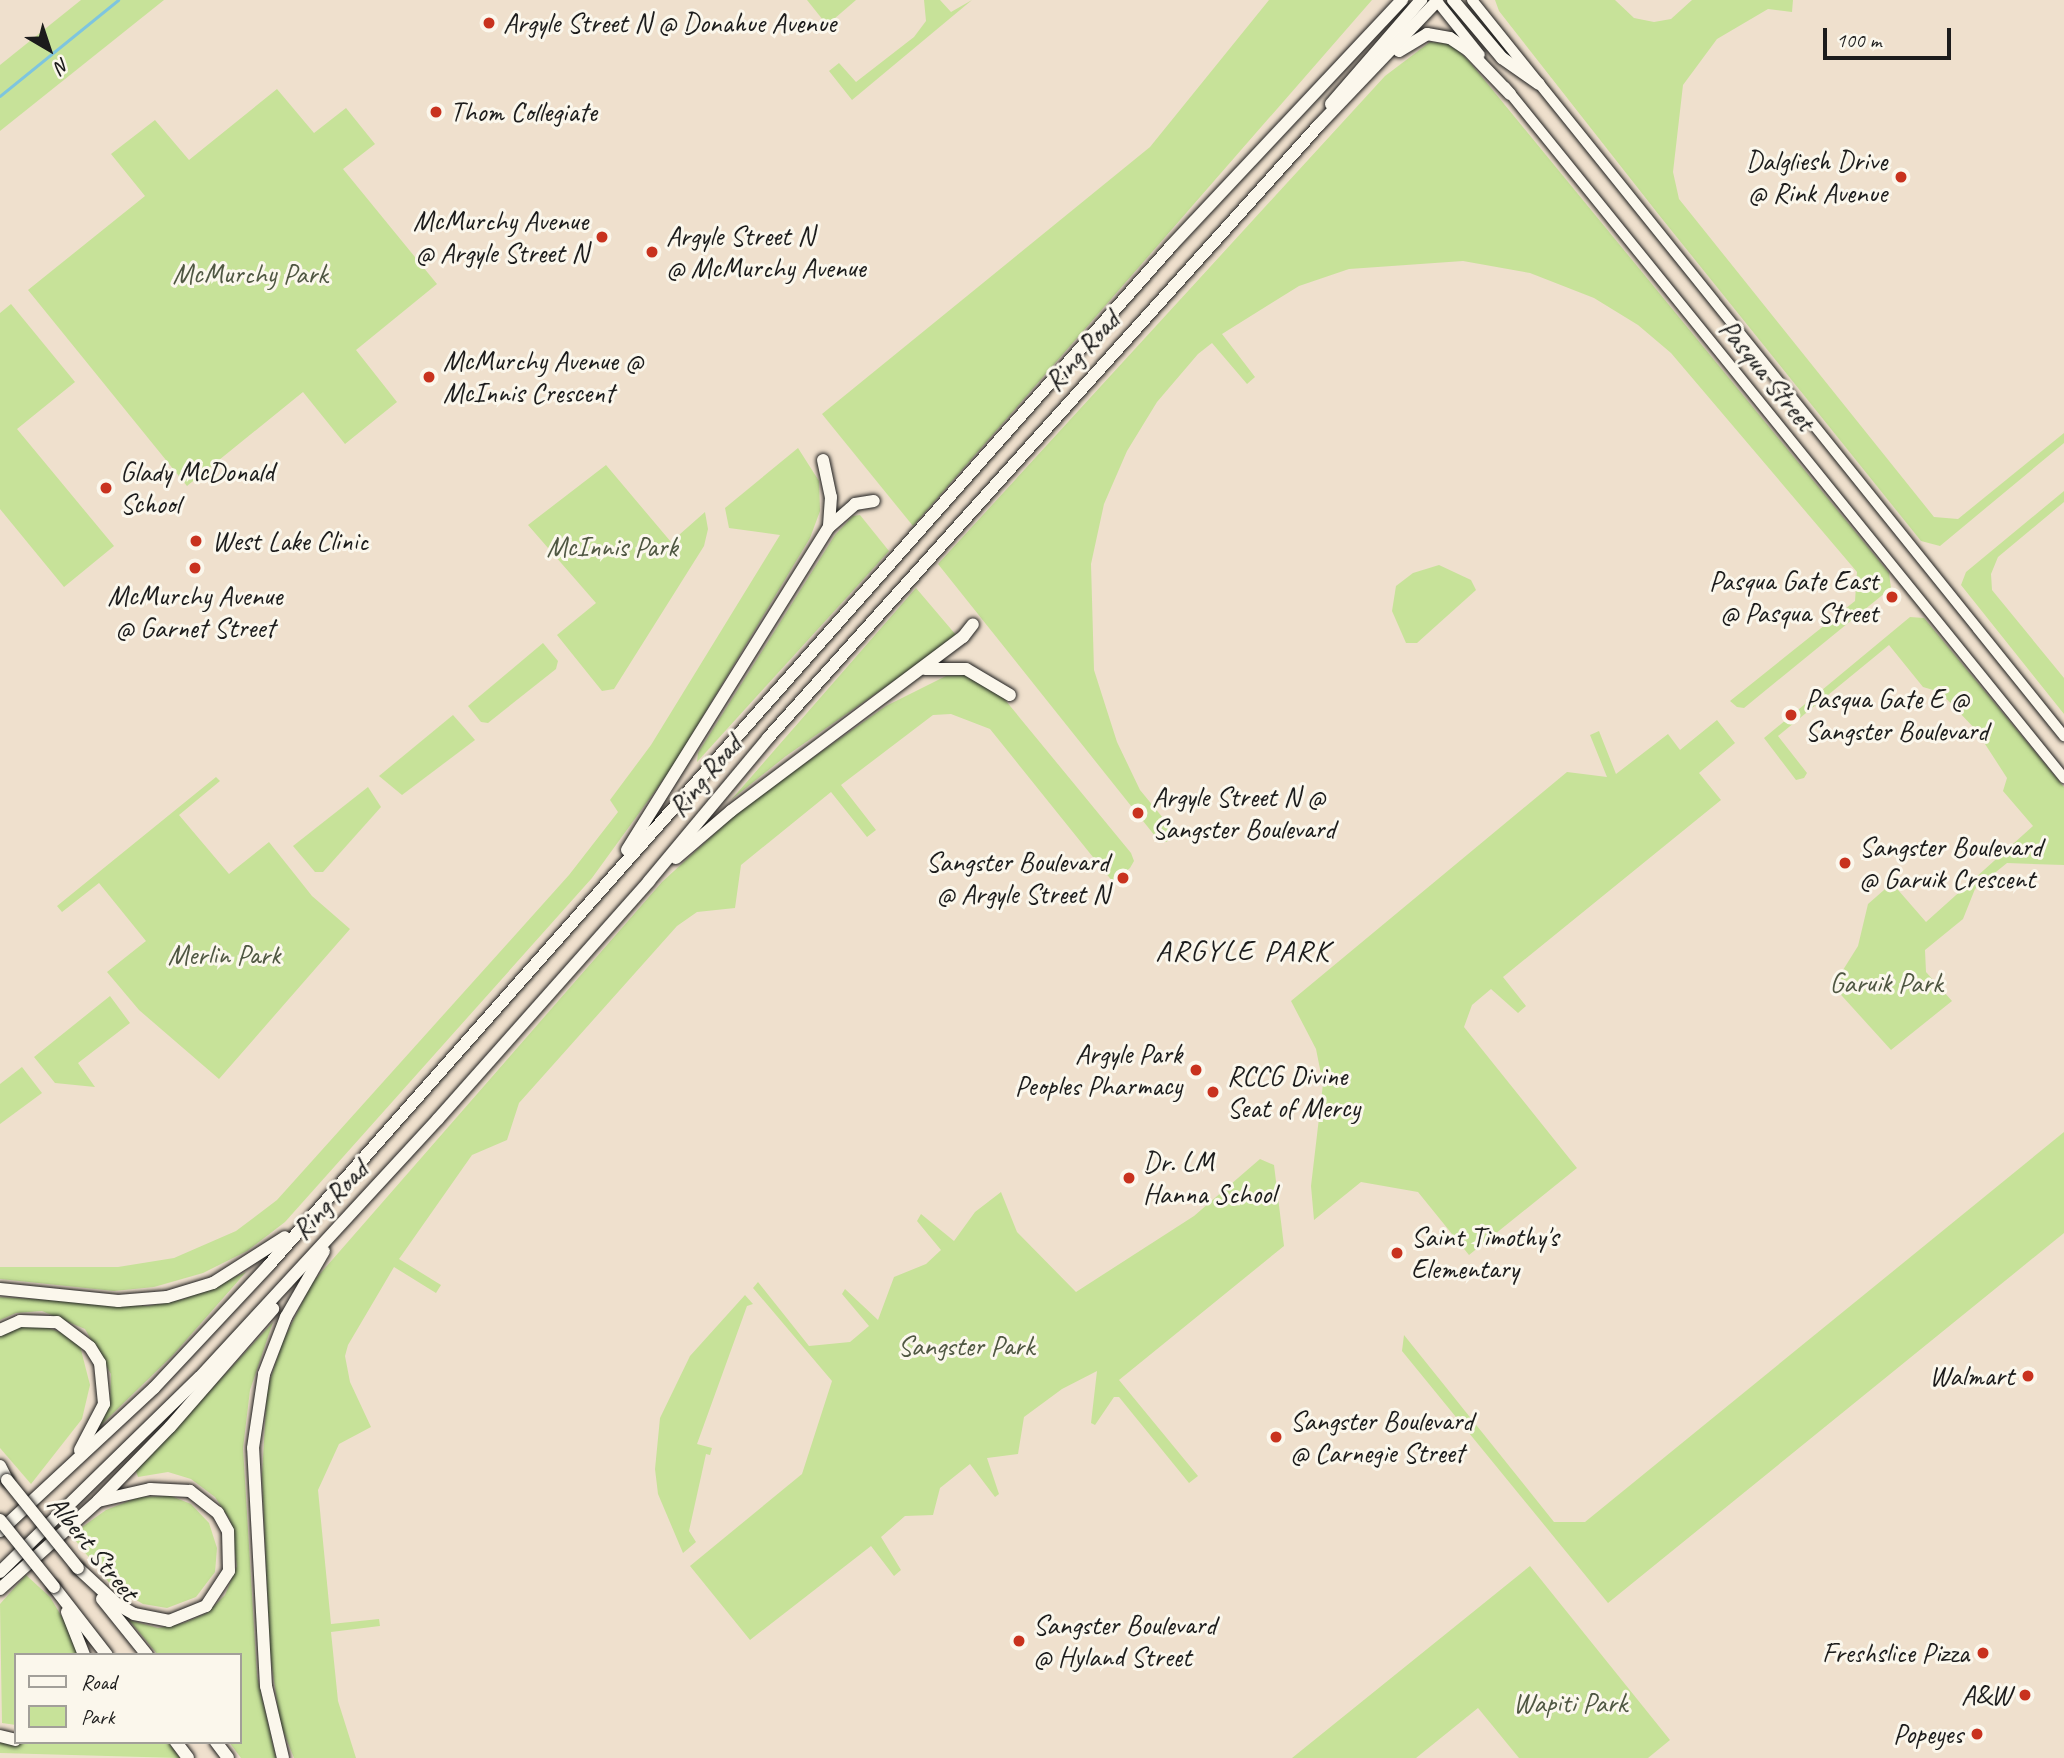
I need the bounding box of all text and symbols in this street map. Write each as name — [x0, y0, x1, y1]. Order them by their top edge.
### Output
place label: Argyle Street N @ Donahue Avenue — [503, 6, 837, 40]
north arrow — [14, 14, 84, 84]
scale bar — [1826, 14, 1954, 58]
marker: Argyle Street N @ Donahue Avenue — [481, 15, 497, 31]
text: 100 m — [1836, 27, 1881, 53]
text: N — [50, 52, 74, 78]
place label: Thom Collegiate — [450, 95, 598, 129]
marker: Thom Collegiate — [428, 104, 444, 120]
place label: Dalgliesh Drive @ Rink Avenue — [1746, 144, 1887, 210]
marker: Dalgliesh Drive @ Rink Avenue — [1893, 169, 1909, 185]
place label: McMurchy Avenue @ Argyle Street N — [413, 204, 588, 270]
place label: Argyle Street N @ McMurchy Avenue — [666, 219, 866, 285]
marker: McMurchy Avenue @ Argyle Street N — [594, 229, 610, 245]
marker: Argyle Street N @ McMurchy Avenue — [644, 244, 660, 260]
park label: McMurchy Park — [173, 257, 327, 291]
street label: Ring Road — [1037, 304, 1127, 398]
street label: Pasqua Street — [1712, 312, 1822, 438]
place label: McMurchy Avenue @ McInnis Crescent — [443, 344, 643, 410]
marker: McMurchy Avenue @ McInnis Crescent — [421, 369, 437, 385]
place label: Glady McDonald School — [120, 455, 274, 521]
marker: Glady McDonald School — [98, 480, 114, 496]
place label: West Lake Clinic — [212, 524, 369, 558]
park label: McInnis Park — [546, 530, 678, 564]
marker: West Lake Clinic — [186, 531, 206, 551]
marker: McMurchy Avenue @ Garnet Street — [187, 560, 203, 576]
place label: Pasqua Gate East @ Pasqua Street — [1708, 564, 1878, 630]
place label: McMurchy Avenue @ Garnet Street — [108, 579, 282, 645]
marker: Pasqua Gate East @ Pasqua Street — [1884, 589, 1900, 605]
place label: Pasqua Gate E @ Sangster Boulevard — [1805, 682, 1989, 748]
marker: Pasqua Gate E @ Sangster Boulevard — [1783, 707, 1799, 723]
street label: Ring Road — [661, 728, 749, 824]
place label: Argyle Street N @ Sangster Boulevard — [1152, 780, 1336, 846]
marker: Argyle Street N @ Sangster Boulevard — [1130, 805, 1146, 821]
place label: Sangster Boulevard @ Garuik Crescent — [1859, 830, 2043, 896]
place label: Sangster Boulevard @ Argyle Street N — [925, 845, 1109, 911]
marker: Sangster Boulevard @ Garuik Crescent — [1837, 855, 1853, 871]
marker: Sangster Boulevard @ Argyle Street N — [1115, 870, 1131, 886]
district label: ARGYLE PARK — [1157, 932, 1329, 968]
park label: Merlin Park — [167, 938, 281, 972]
park label: Garuik Park — [1830, 966, 1942, 1000]
place label: Argyle Park Peoples Pharmacy — [1015, 1037, 1182, 1103]
place label: RCCG Divine Seat of Mercy — [1227, 1059, 1360, 1125]
marker: Argyle Park Peoples Pharmacy — [1188, 1062, 1204, 1078]
marker: RCCG Divine Seat of Mercy — [1205, 1084, 1221, 1100]
place label: Dr. LM Hanna School — [1143, 1145, 1274, 1211]
street label: Ring Road — [285, 1153, 375, 1247]
marker: Dr. LM Hanna School — [1121, 1170, 1137, 1186]
place label: Saint Timothy's Elementary — [1411, 1220, 1558, 1286]
marker: Saint Timothy's Elementary — [1389, 1245, 1405, 1261]
park label: Sangster Park — [897, 1329, 1035, 1363]
place label: Walmart — [1929, 1359, 2014, 1393]
marker: Walmart — [2020, 1368, 2036, 1384]
place label: Sangster Boulevard @ Carnegie Street — [1290, 1404, 1474, 1470]
marker: Sangster Boulevard @ Carnegie Street — [1268, 1429, 1284, 1445]
street label: Albert Street — [40, 1488, 146, 1608]
place label: Sangster Boulevard @ Hyland Street — [1033, 1608, 1217, 1674]
marker: Sangster Boulevard @ Hyland Street — [1011, 1633, 1027, 1649]
place label: Freshslice Pizza — [1822, 1636, 1969, 1670]
marker: Freshslice Pizza — [1975, 1645, 1991, 1661]
legend — [14, 1653, 242, 1744]
text: Road — [81, 1669, 116, 1695]
place label: A&W — [1961, 1678, 2011, 1712]
park label: Wapiti Park — [1513, 1686, 1627, 1720]
marker: A&W — [2017, 1687, 2033, 1703]
text: Park — [81, 1704, 114, 1730]
place label: Popeyes — [1893, 1717, 1963, 1751]
marker: Popeyes — [1969, 1726, 1985, 1742]

